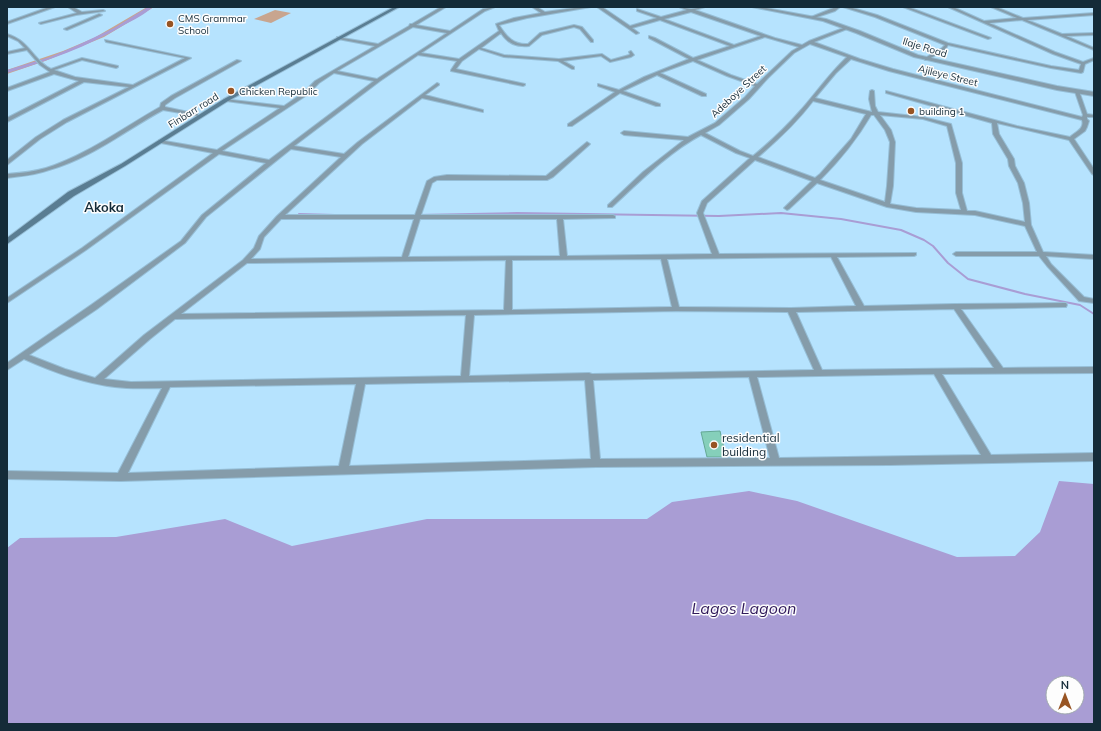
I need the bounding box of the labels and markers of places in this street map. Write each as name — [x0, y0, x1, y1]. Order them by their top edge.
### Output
place label: CMS Grammar School — [178, 12, 247, 37]
marker: CMS Grammar School — [165, 19, 175, 29]
place label: Chicken Republic — [239, 85, 318, 98]
marker: Chicken Republic — [226, 86, 236, 96]
place label: building 1 — [919, 105, 964, 118]
marker: building 1 — [906, 106, 916, 116]
place label: residential building — [722, 430, 780, 459]
marker: residential building — [709, 440, 719, 450]

